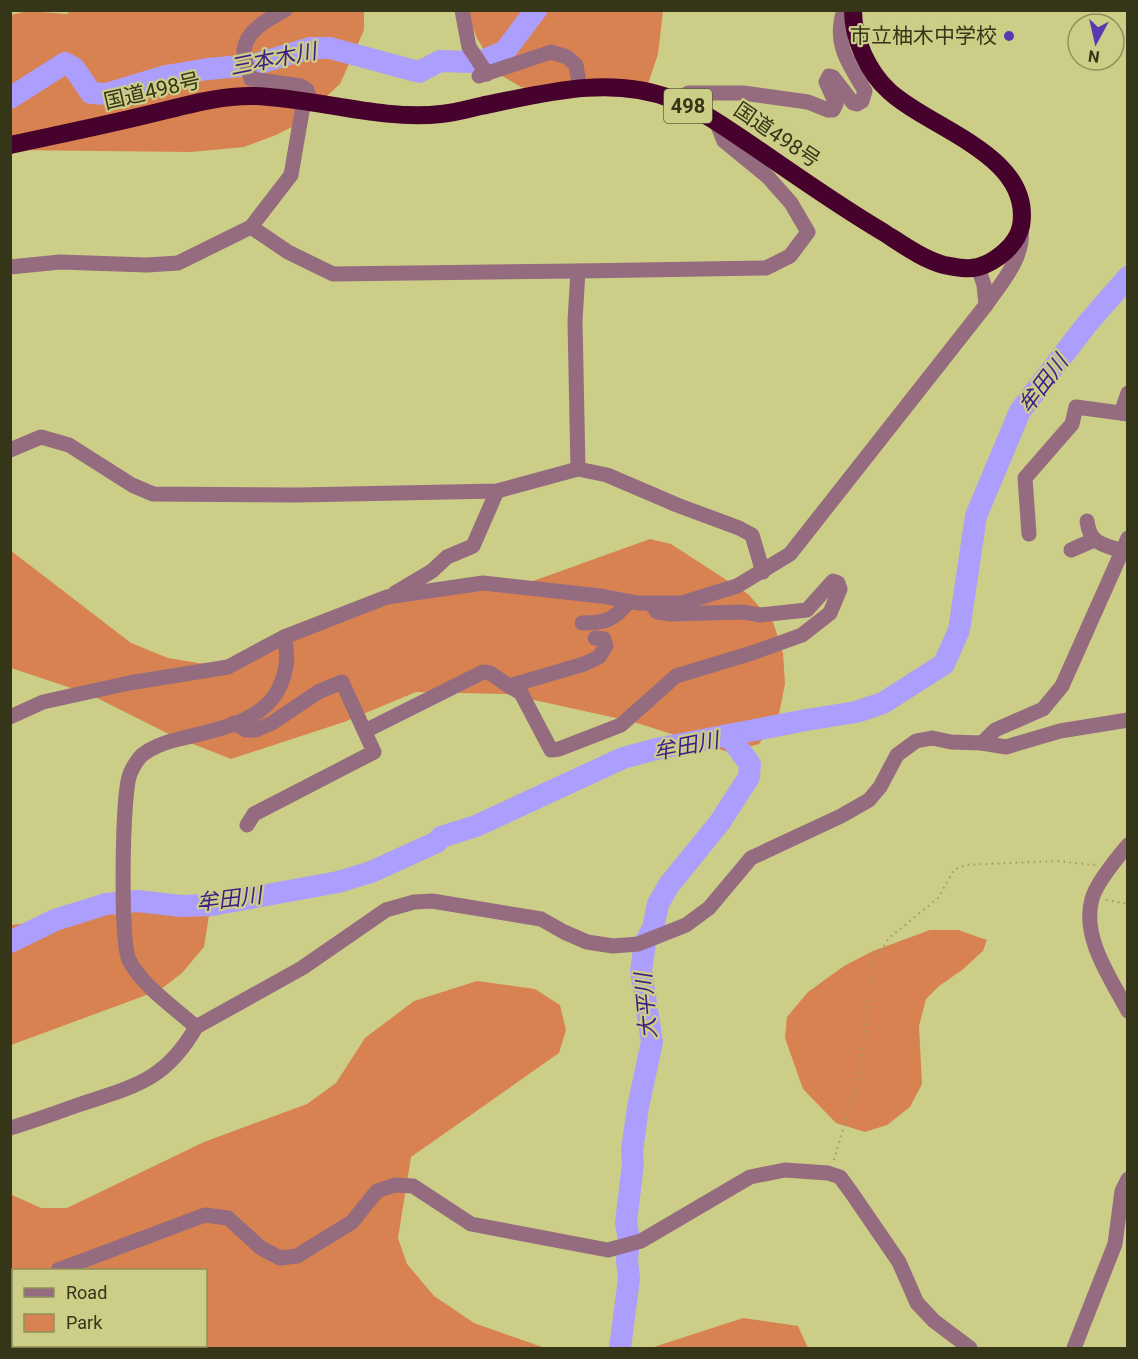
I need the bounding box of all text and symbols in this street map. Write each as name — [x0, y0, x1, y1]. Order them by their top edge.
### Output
north arrow — [1066, 12, 1126, 72]
place label: 市立柚木中学校 — [850, 24, 997, 48]
marker: 市立柚木中学校 — [1002, 29, 1016, 43]
water label: 三本木川 — [227, 38, 321, 80]
text: N — [1087, 46, 1101, 67]
street label: 国道498号 — [101, 68, 203, 114]
road number: 498 — [664, 89, 712, 123]
street label: 国道498号 — [729, 98, 825, 172]
water label: 牟田川 — [1013, 349, 1074, 418]
water label: 牟田川 — [651, 727, 723, 765]
water label: 牟田川 — [195, 882, 265, 915]
water label: 大平川 — [630, 970, 661, 1040]
legend — [12, 1269, 207, 1347]
text: Road — [66, 1282, 107, 1303]
text: Park — [66, 1312, 103, 1333]

